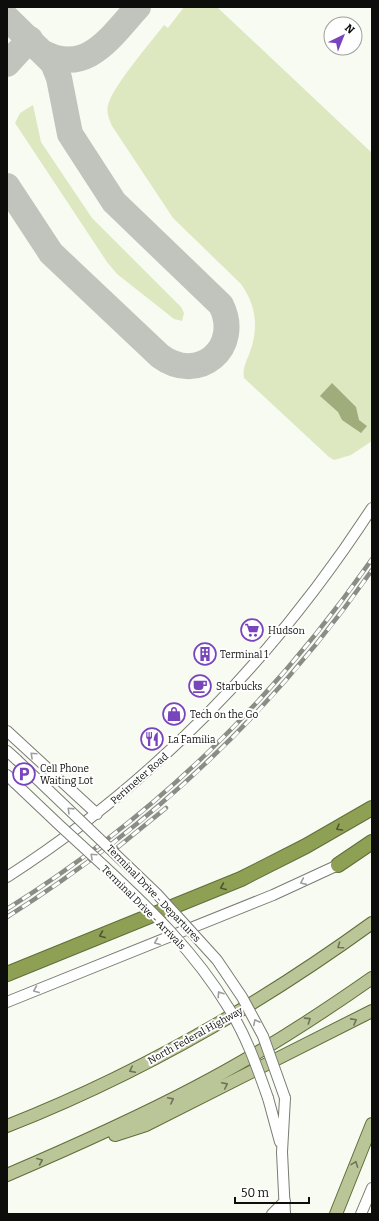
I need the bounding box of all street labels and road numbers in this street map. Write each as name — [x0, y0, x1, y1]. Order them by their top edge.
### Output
street label: Perimeter Road — [108, 750, 171, 807]
street label: Terminal Drive - Departures — [104, 843, 203, 945]
street label: Terminal Drive - Arrivals — [99, 863, 188, 952]
street label: North Federal Highway — [146, 1004, 246, 1067]

